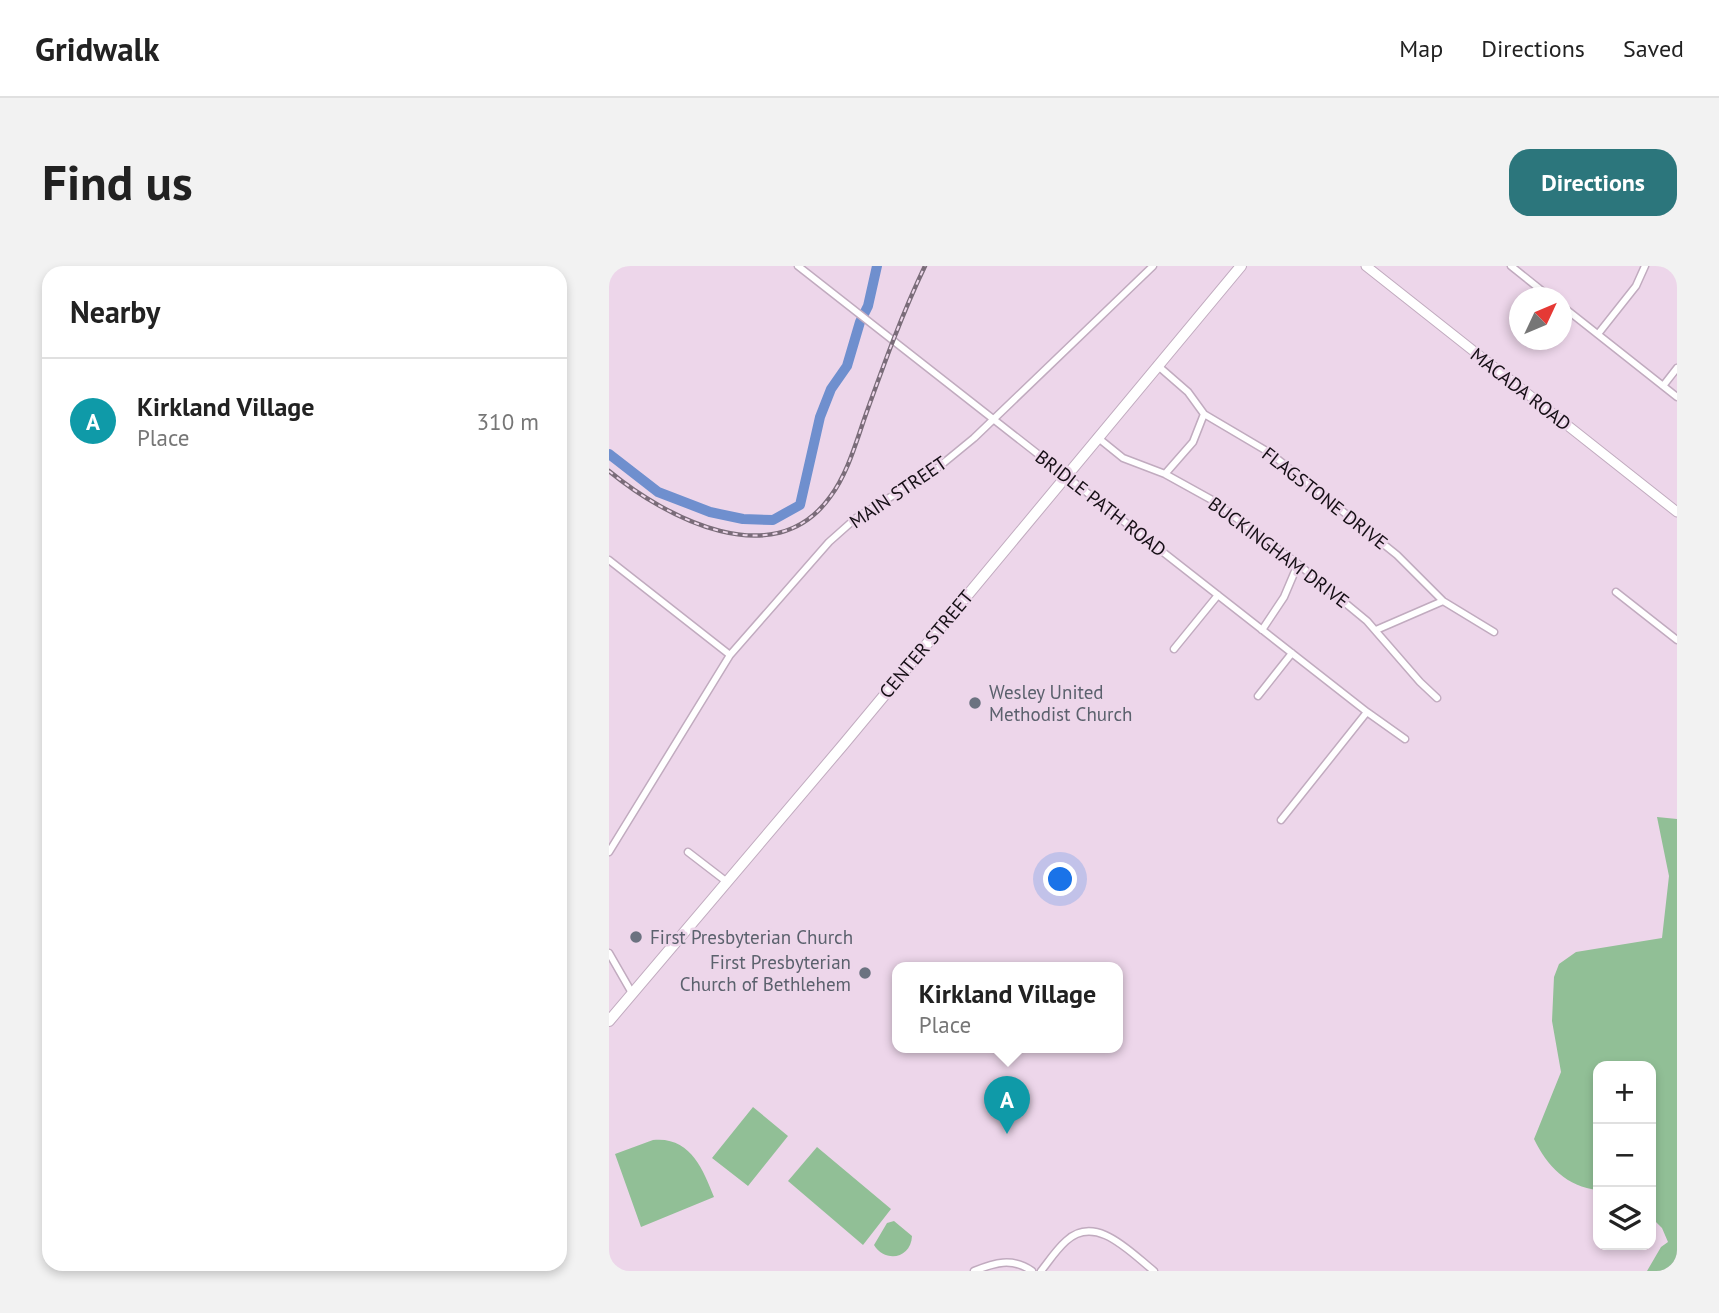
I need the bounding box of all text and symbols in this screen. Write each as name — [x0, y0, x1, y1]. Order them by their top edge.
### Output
text: Gridwalk — [35, 27, 159, 70]
text: Map — [1399, 33, 1443, 64]
text: Directions — [1481, 33, 1585, 64]
text: Saved — [1623, 33, 1684, 64]
button: Directions — [1509, 149, 1677, 216]
text: Find us — [42, 150, 193, 214]
north arrow — [1509, 287, 1572, 350]
text: Nearby — [70, 292, 160, 331]
street label: MACADA ROAD — [1466, 342, 1576, 436]
text: Kirkland Village — [137, 390, 315, 423]
text: A — [86, 407, 100, 436]
text: 310 m — [477, 407, 539, 436]
text: Place — [137, 423, 190, 452]
street label: FLAGSTONE DRIVE — [1257, 441, 1393, 555]
street label: BRIDLE PATH ROAD — [1031, 444, 1171, 562]
street label: MAIN STREET — [845, 450, 952, 533]
street label: BUCKINGHAM DRIVE — [1204, 491, 1354, 613]
street label: CENTER STREET — [874, 585, 978, 703]
place label: Wesley United Methodist Church — [989, 680, 1132, 726]
marker: Wesley United Methodist Church — [967, 695, 983, 711]
your location — [1043, 862, 1077, 896]
place label: First Presbyterian Church — [650, 925, 853, 949]
marker: First Presbyterian Church — [628, 929, 644, 945]
place label: First Presbyterian Church of Bethlehem — [680, 950, 851, 996]
popup — [892, 962, 1123, 1053]
marker: First Presbyterian Church of Bethlehem — [857, 965, 873, 981]
text: Kirkland Village — [919, 977, 1096, 1010]
text: Place — [919, 1010, 971, 1039]
map controls — [1593, 1061, 1656, 1250]
button: + — [1593, 1061, 1656, 1124]
pin: A — [984, 1076, 1030, 1134]
button: − — [1593, 1124, 1656, 1187]
button: layers — [1593, 1187, 1656, 1250]

